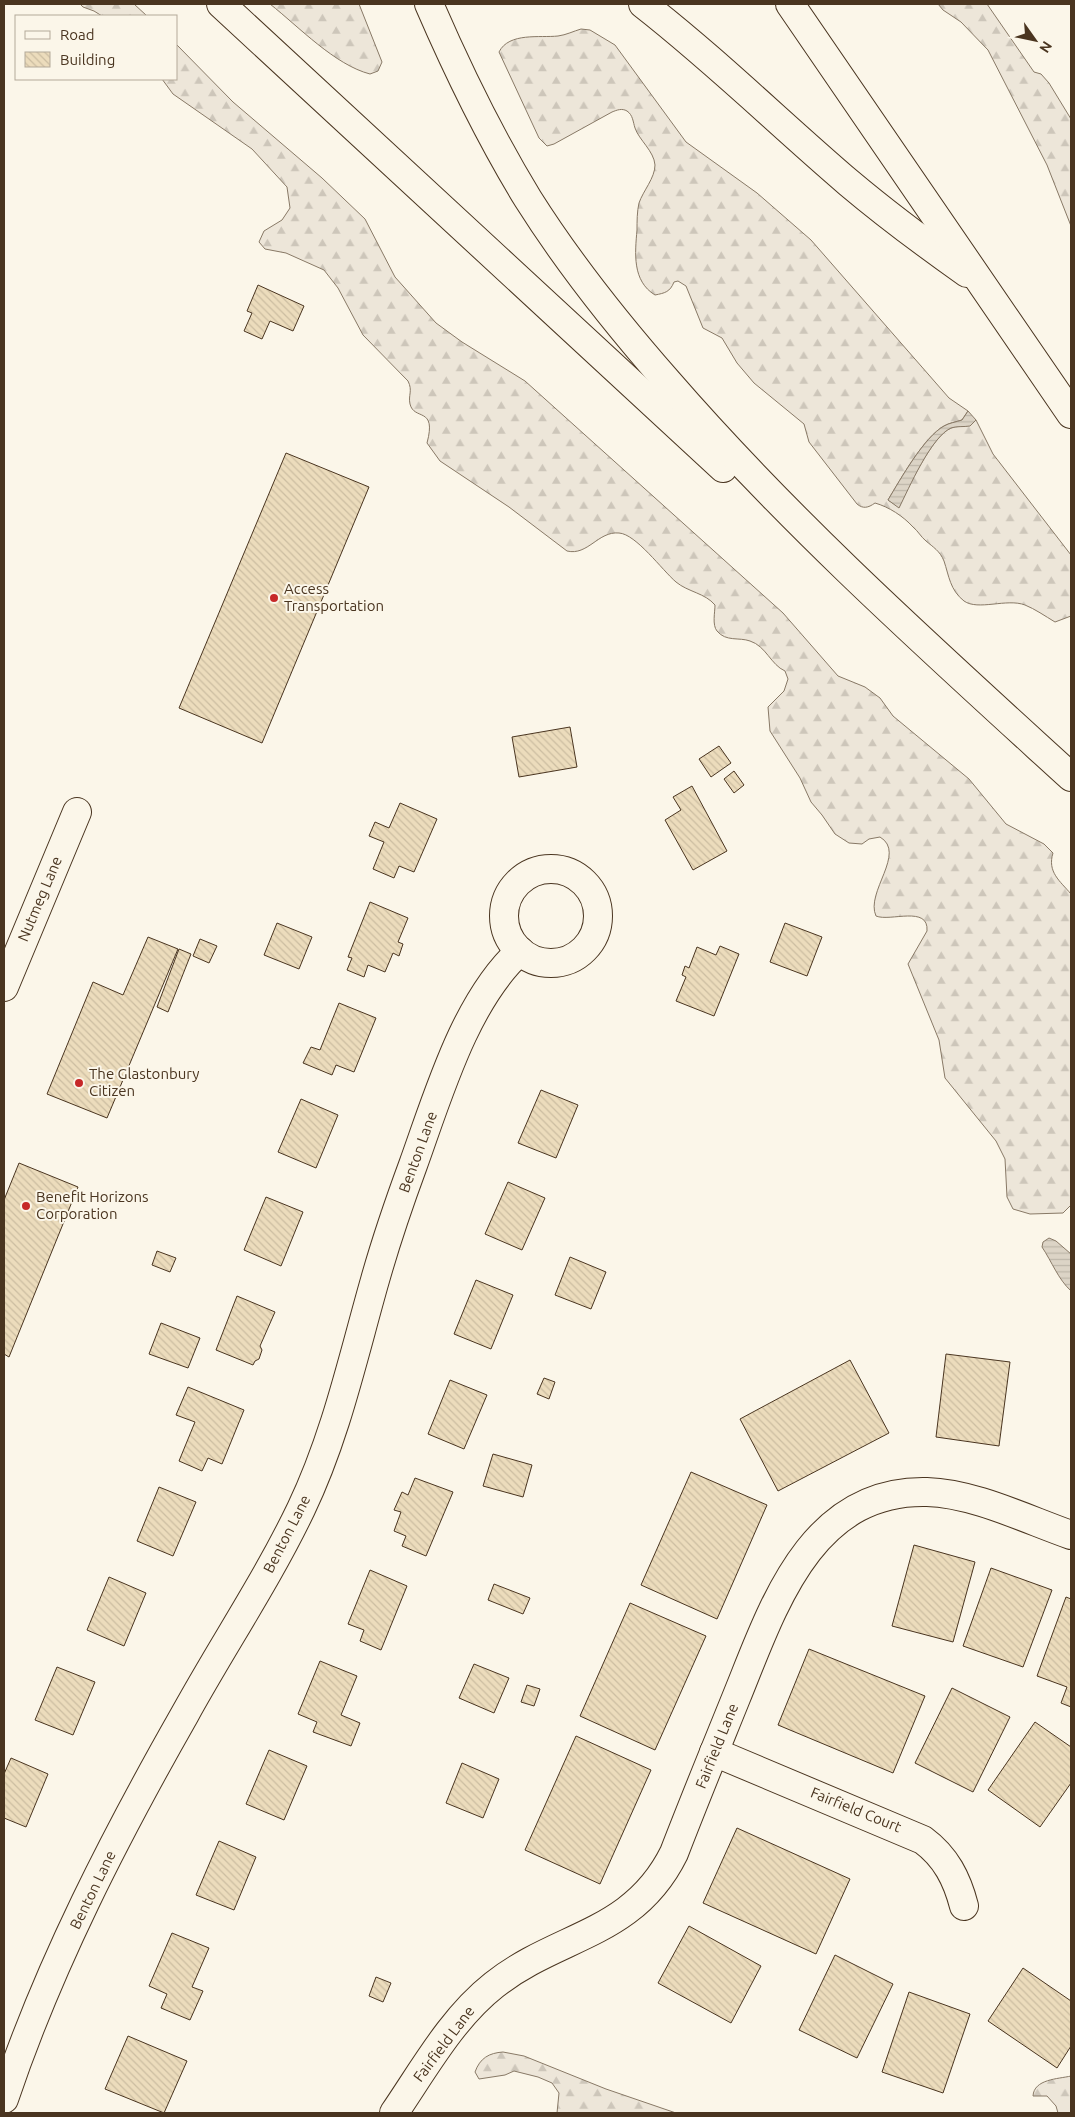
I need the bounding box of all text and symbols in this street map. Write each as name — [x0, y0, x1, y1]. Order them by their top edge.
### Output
legend — [15, 15, 178, 80]
north arrow — [1010, 15, 1060, 65]
text: Road — [60, 26, 95, 43]
text: N — [1036, 38, 1055, 56]
text: Building — [60, 51, 115, 68]
place label: Access Transportation — [284, 580, 384, 614]
marker: Access Transportation — [268, 592, 280, 604]
street label: Nutmeg Lane — [14, 854, 65, 944]
place label: The Glastonbury Citizen — [89, 1065, 200, 1099]
marker: The Glastonbury Citizen — [73, 1077, 85, 1089]
street label: Benton Lane — [395, 1109, 440, 1195]
place label: Benefit Horizons Corporation — [36, 1188, 149, 1222]
marker: Benefit Horizons Corporation — [20, 1200, 32, 1212]
street label: Benton Lane — [260, 1492, 313, 1576]
street label: Fairfield Lane — [692, 1701, 741, 1791]
street label: Fairfield Court — [808, 1784, 904, 1835]
street label: Benton Lane — [66, 1848, 119, 1932]
street label: Fairfield Lane — [410, 2003, 478, 2085]

